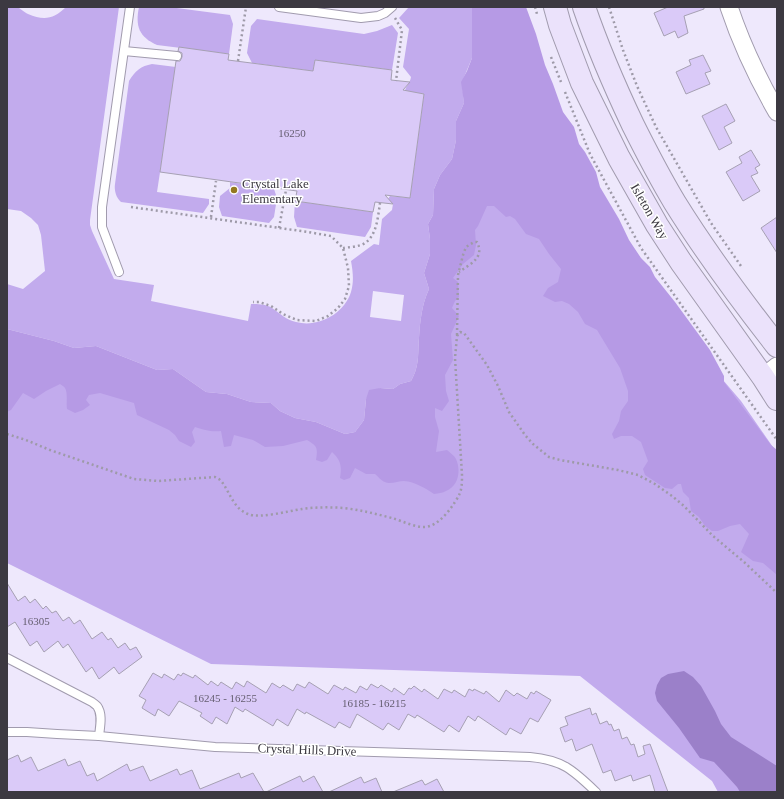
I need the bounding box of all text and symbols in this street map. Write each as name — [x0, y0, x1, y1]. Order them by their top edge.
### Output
house number: 16250 — [278, 127, 306, 139]
place label: Crystal Lake Elementary — [242, 176, 309, 206]
street label: Isleton Way — [628, 181, 672, 242]
marker: Crystal Lake Elementary — [229, 185, 239, 195]
house number: 16305 — [22, 615, 50, 627]
house number: 16245 - 16255 — [193, 692, 258, 704]
house number: 16185 - 16215 — [342, 697, 407, 709]
street label: Crystal Hills Drive — [257, 740, 357, 759]

